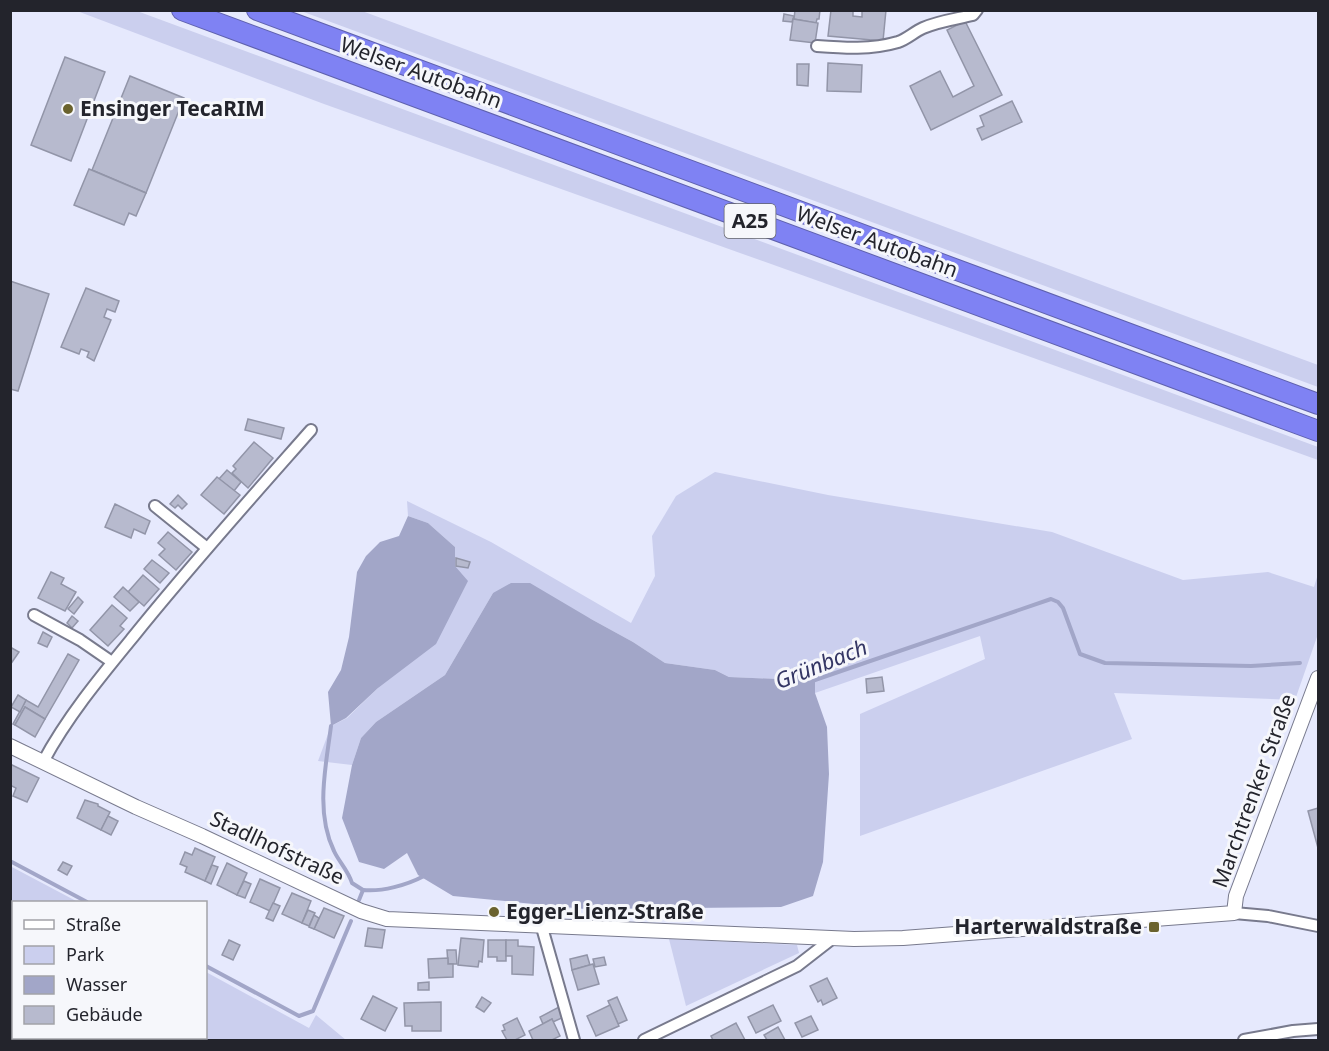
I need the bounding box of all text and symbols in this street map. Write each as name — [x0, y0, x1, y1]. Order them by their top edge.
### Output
street label: Welser Autobahn — [337, 30, 506, 114]
place label: Ensinger TecaRIM — [80, 94, 265, 122]
marker: Ensinger TecaRIM — [61, 102, 75, 116]
street label: Welser Autobahn — [793, 199, 962, 283]
road number: A25 — [724, 204, 776, 238]
water label: Grünbach — [770, 631, 871, 695]
street label: Marchtrenker Straße — [1205, 690, 1301, 891]
street label: Stadlhofstraße — [206, 804, 349, 890]
place label: Egger-Lienz-Straße — [506, 897, 704, 925]
legend — [12, 901, 207, 1039]
marker: Egger-Lienz-Straße — [487, 905, 501, 919]
text: Straße — [66, 912, 121, 936]
place label: Harterwaldstraße — [954, 912, 1142, 940]
marker: Harterwaldstraße — [1147, 920, 1161, 934]
text: Park — [66, 942, 104, 966]
text: Wasser — [66, 972, 128, 996]
text: Gebäude — [66, 1002, 143, 1026]

